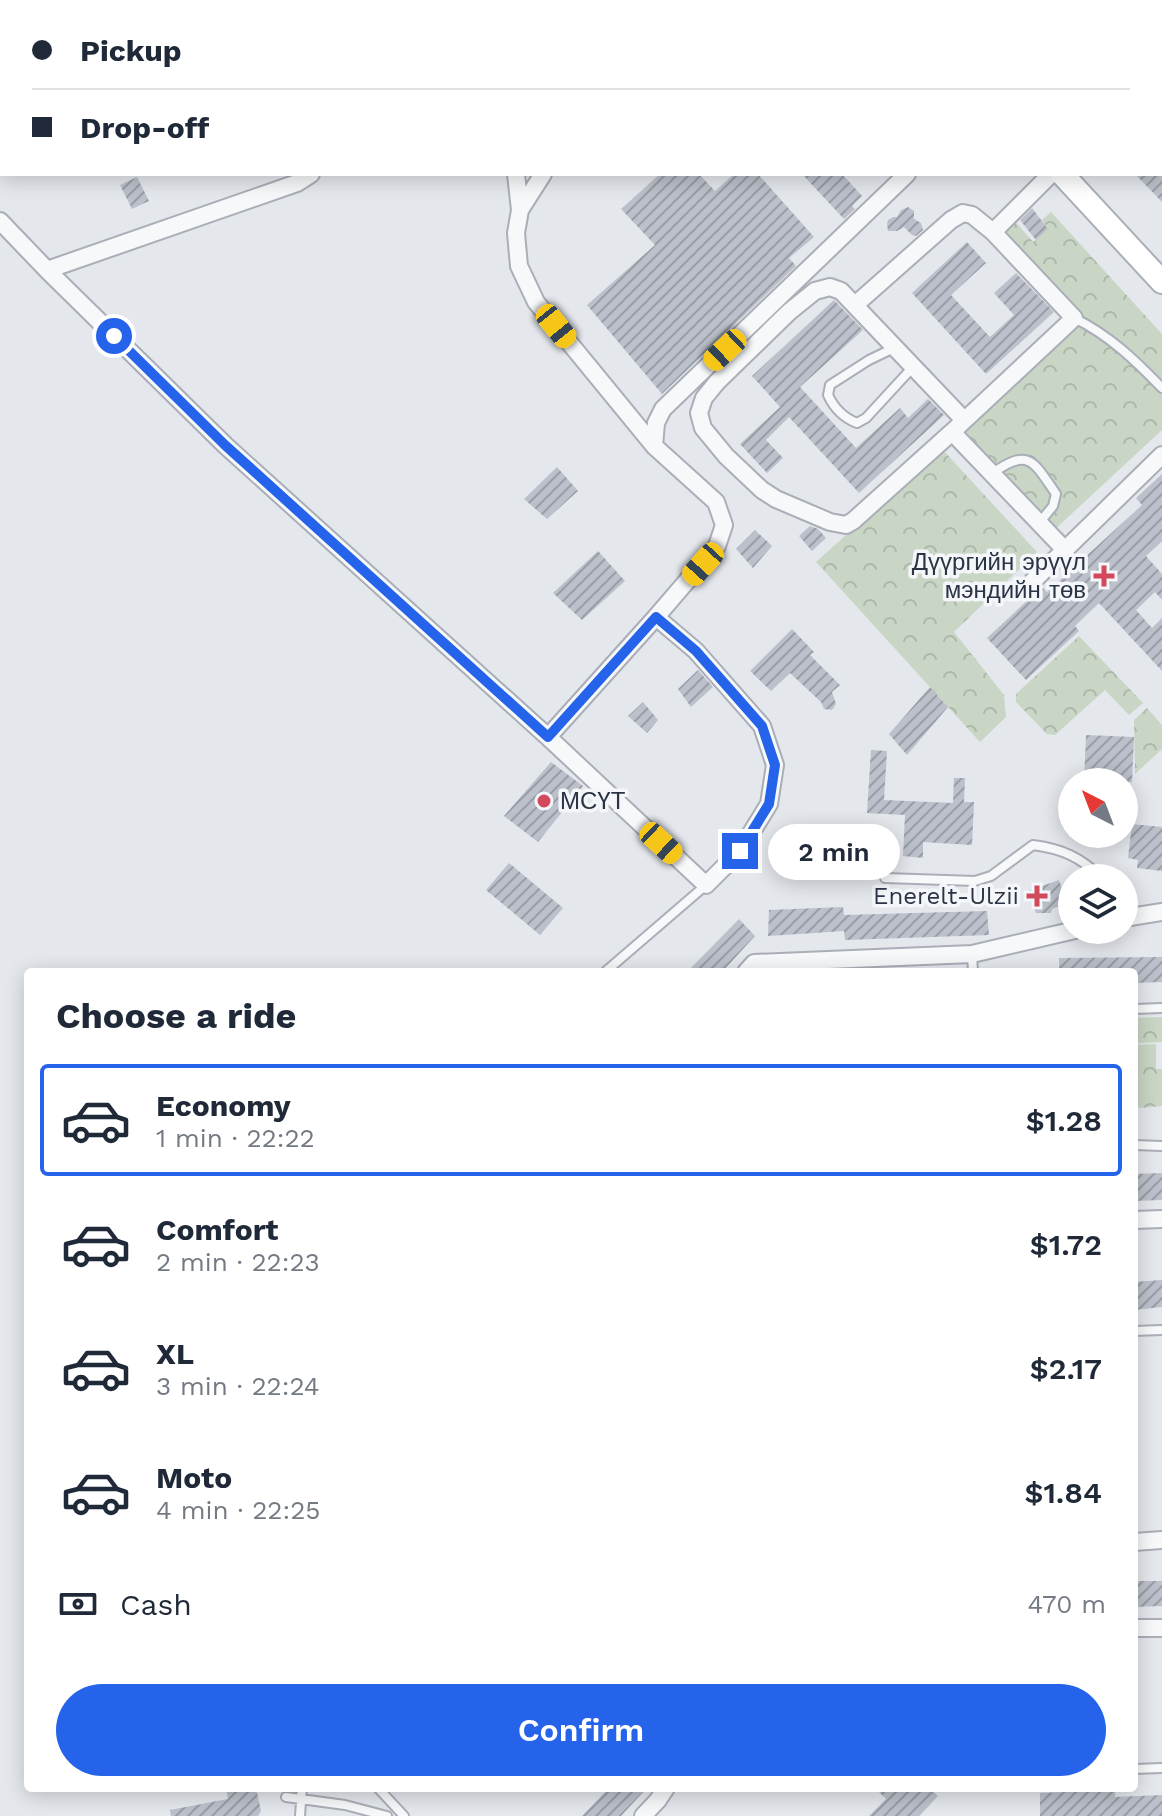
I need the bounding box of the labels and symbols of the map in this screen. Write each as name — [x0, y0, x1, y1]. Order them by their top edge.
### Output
car — [532, 300, 580, 352]
route start — [96, 318, 132, 354]
car — [699, 325, 751, 375]
car — [678, 538, 728, 590]
place label: Дүүргийн эрүүл мэндийн төв — [912, 548, 1086, 604]
marker: Дүүргийн эрүүл мэндийн төв — [1093, 565, 1115, 587]
north arrow — [1058, 768, 1138, 848]
place label: МСҮТ — [560, 787, 626, 815]
marker: МСҮТ — [535, 792, 553, 810]
car — [635, 818, 687, 868]
callout: 2 min — [768, 823, 900, 879]
route end — [722, 833, 758, 869]
place label: Enerelt-Ulzii — [873, 882, 1019, 910]
marker: Enerelt-Ulzii — [1026, 885, 1048, 907]

